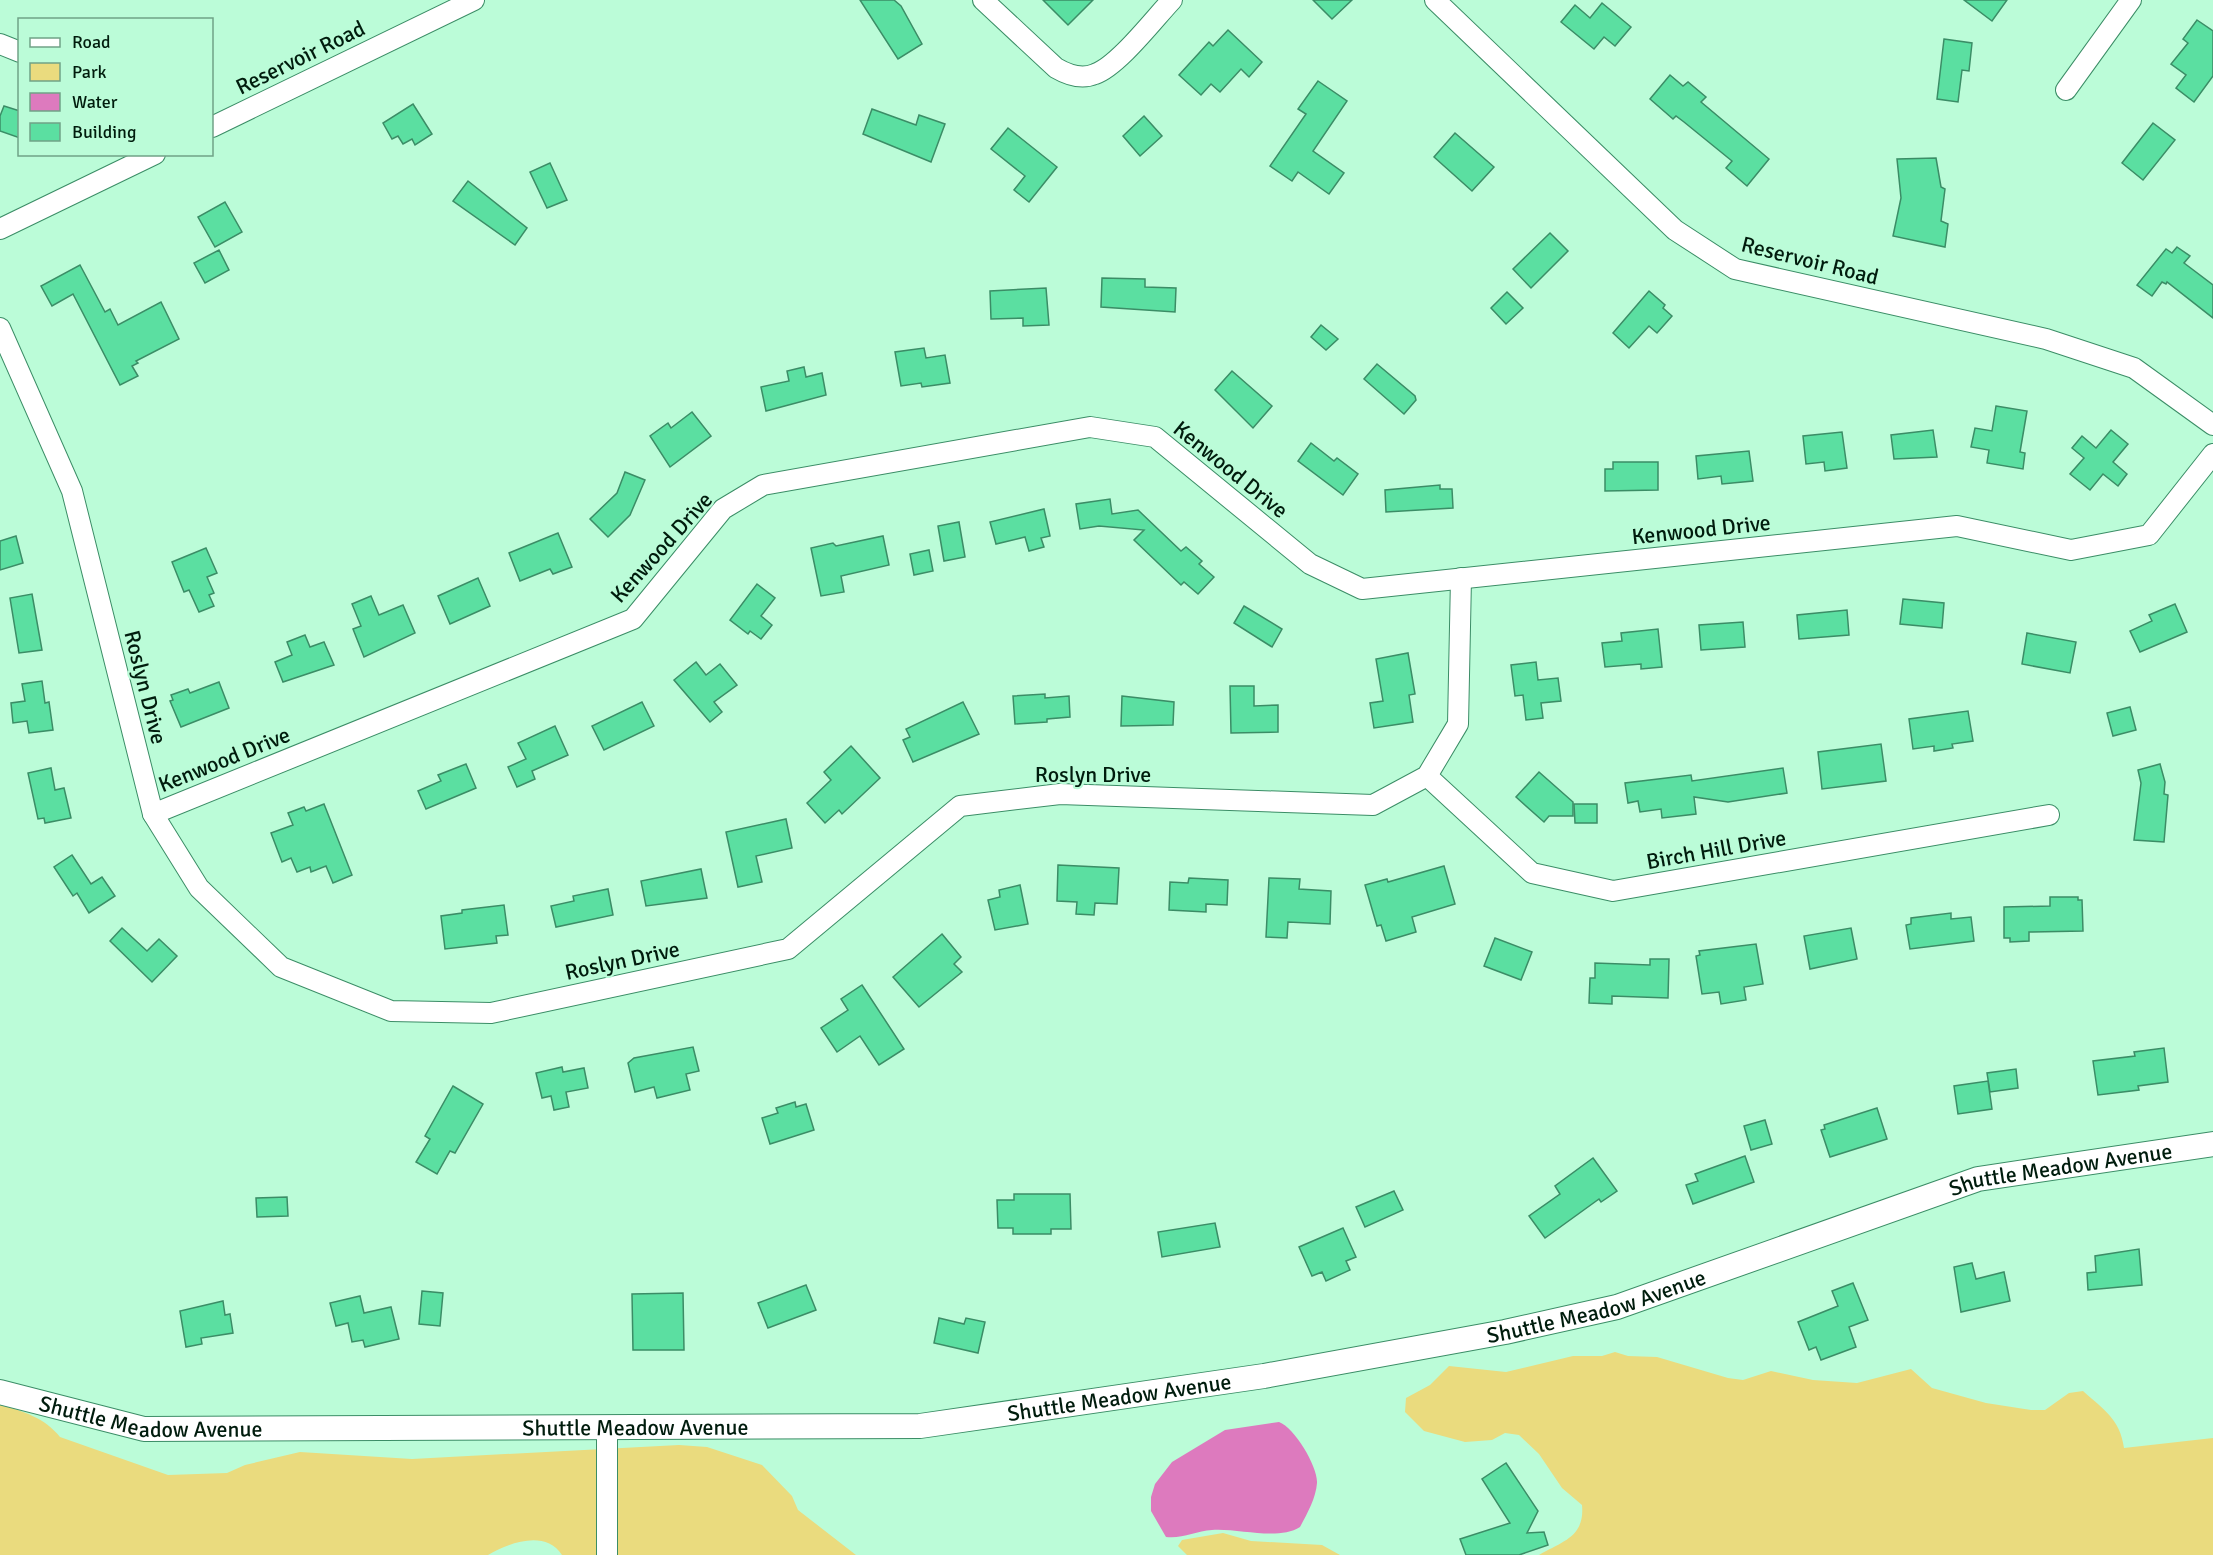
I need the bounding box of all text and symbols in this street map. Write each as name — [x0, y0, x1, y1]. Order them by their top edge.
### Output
street label: Reservoir Road — [231, 15, 369, 100]
legend — [18, 18, 213, 156]
text: Road — [72, 31, 111, 53]
text: Park — [72, 61, 107, 83]
text: Water — [72, 91, 118, 113]
text: Building — [72, 121, 136, 143]
street label: Reservoir Road — [1738, 230, 1881, 291]
street label: Kenwood Drive — [1168, 415, 1293, 524]
street label: Kenwood Drive — [605, 486, 718, 608]
street label: Kenwood Drive — [1630, 509, 1772, 550]
street label: Roslyn Drive — [118, 627, 173, 747]
street label: Kenwood Drive — [154, 721, 294, 798]
street label: Roslyn Drive — [1035, 761, 1151, 788]
street label: Birch Hill Drive — [1644, 824, 1788, 875]
street label: Roslyn Drive — [562, 935, 682, 986]
street label: Shuttle Meadow Avenue — [1945, 1137, 2174, 1202]
street label: Shuttle Meadow Avenue — [1485, 1264, 1709, 1349]
street label: Shuttle Meadow Avenue — [1005, 1368, 1233, 1427]
street label: Shuttle Meadow Avenue — [36, 1390, 262, 1443]
street label: Shuttle Meadow Avenue — [522, 1414, 748, 1442]

